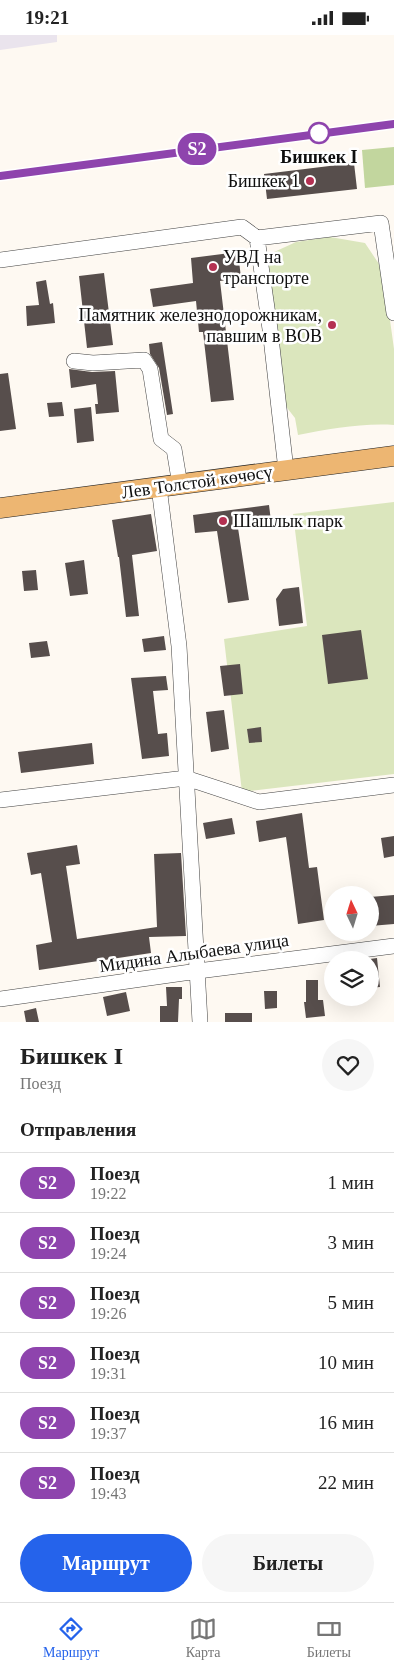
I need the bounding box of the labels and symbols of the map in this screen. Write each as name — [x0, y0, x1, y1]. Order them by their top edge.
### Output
marker: Бишкек I — [308, 122, 330, 144]
line badge: S2 — [174, 133, 220, 165]
place label: Бишкек I — [280, 147, 358, 167]
place label: Бишкек 1 — [228, 171, 300, 191]
marker: Бишкек 1 — [304, 175, 316, 187]
place label: УВД на транспорте — [223, 247, 309, 288]
marker: УВД на транспорте — [207, 261, 219, 273]
place label: Памятник железнодорожникам, павшим в ВОВ — [79, 305, 322, 346]
marker: Памятник железнодорожникам, павшим в ВОВ — [326, 319, 338, 331]
street label: Лев Толстой көчөсү — [120, 462, 274, 502]
place label: Шашлык парк — [233, 511, 343, 531]
marker: Шашлык парк — [217, 515, 229, 527]
north arrow — [324, 886, 379, 941]
street label: Мидина Алыбаева улица — [98, 930, 290, 976]

